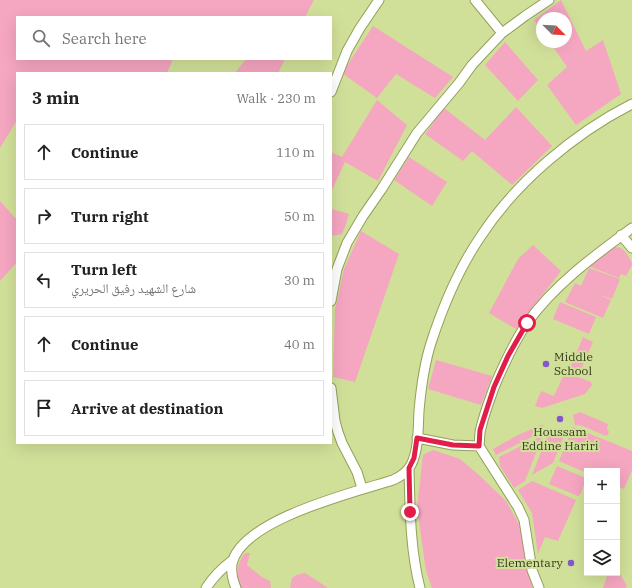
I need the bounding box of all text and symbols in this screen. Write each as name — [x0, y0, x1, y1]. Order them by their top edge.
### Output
north arrow — [536, 12, 572, 48]
search box — [16, 16, 332, 60]
icon: search — [30, 27, 52, 49]
text: Search here — [62, 29, 147, 48]
text: 3 min — [32, 87, 80, 109]
text: Walk · 230 m — [237, 90, 316, 107]
icon: ahead — [33, 141, 55, 163]
text: Continue — [71, 143, 138, 162]
text: 110 m — [276, 144, 315, 161]
icon: right — [33, 205, 55, 227]
text: Turn right — [71, 207, 149, 226]
text: 50 m — [284, 208, 315, 225]
text: Turn left — [71, 260, 137, 279]
icon: left — [33, 269, 55, 291]
text: 30 m — [284, 272, 315, 289]
text: شارع الشهيد رفيق الحريري — [71, 280, 196, 297]
route start — [518, 314, 536, 332]
icon: ahead — [33, 333, 55, 355]
text: Continue — [71, 335, 138, 354]
text: 40 m — [284, 336, 315, 353]
place label: Middle School — [554, 349, 593, 378]
marker: Middle School — [541, 359, 551, 369]
icon: arrive — [33, 397, 55, 419]
text: Arrive at destination — [71, 399, 223, 418]
marker: Houssam Eddine Hariri — [555, 414, 565, 424]
place label: Houssam Eddine Hariri — [521, 424, 599, 453]
map controls — [584, 468, 620, 576]
button: + — [584, 468, 620, 504]
route end — [401, 503, 419, 521]
button: − — [584, 504, 620, 540]
button: layers — [584, 540, 620, 576]
place label: Elementary — [497, 555, 564, 570]
marker: Elementary — [566, 558, 576, 568]

